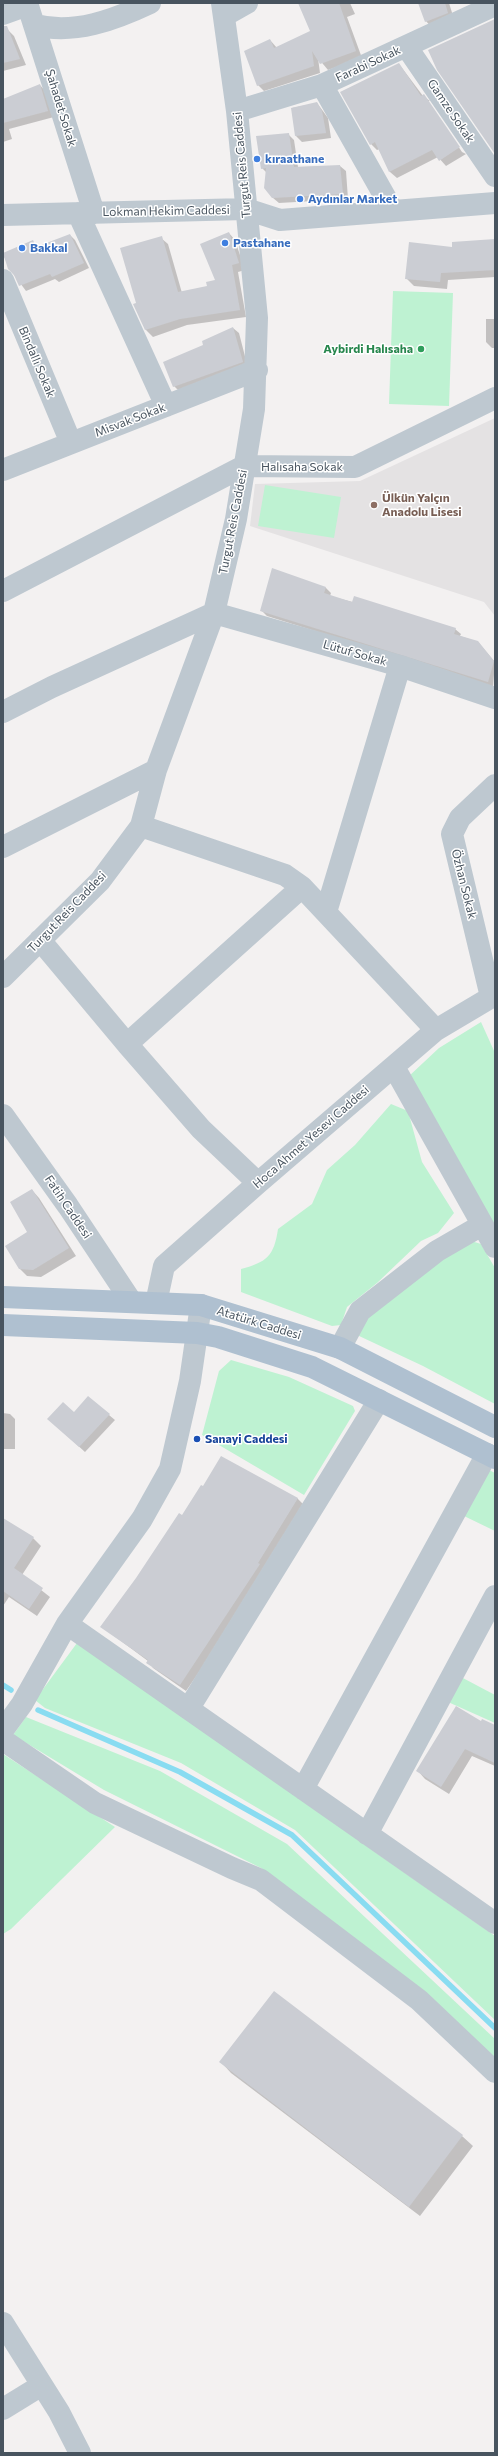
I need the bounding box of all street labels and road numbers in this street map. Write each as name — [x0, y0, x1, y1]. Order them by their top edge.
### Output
street label: Farabi Sokak — [333, 43, 403, 85]
street label: Şahadet Sokak — [42, 67, 80, 149]
street label: Gamze Sokak — [424, 76, 478, 146]
street label: Turgut Reis Caddesi — [230, 111, 254, 219]
street label: Lokman Hekim Caddesi — [102, 203, 230, 219]
street label: Bindallı Sokak — [16, 324, 58, 400]
street label: Misvak Sokak — [93, 400, 167, 440]
street label: Halısaha Sokak — [261, 460, 343, 474]
street label: Turgut Reis Caddesi — [216, 468, 250, 576]
street label: Lütuf Sokak — [321, 637, 389, 669]
street label: Özhan Sokak — [448, 848, 480, 920]
street label: Turgut Reis Caddesi — [25, 869, 109, 955]
street label: Hoca Ahmet Yesevi Caddesi — [250, 1083, 372, 1191]
street label: Fatih Caddesi — [42, 1173, 94, 1241]
street label: Atatürk Caddesi — [215, 1303, 303, 1343]

